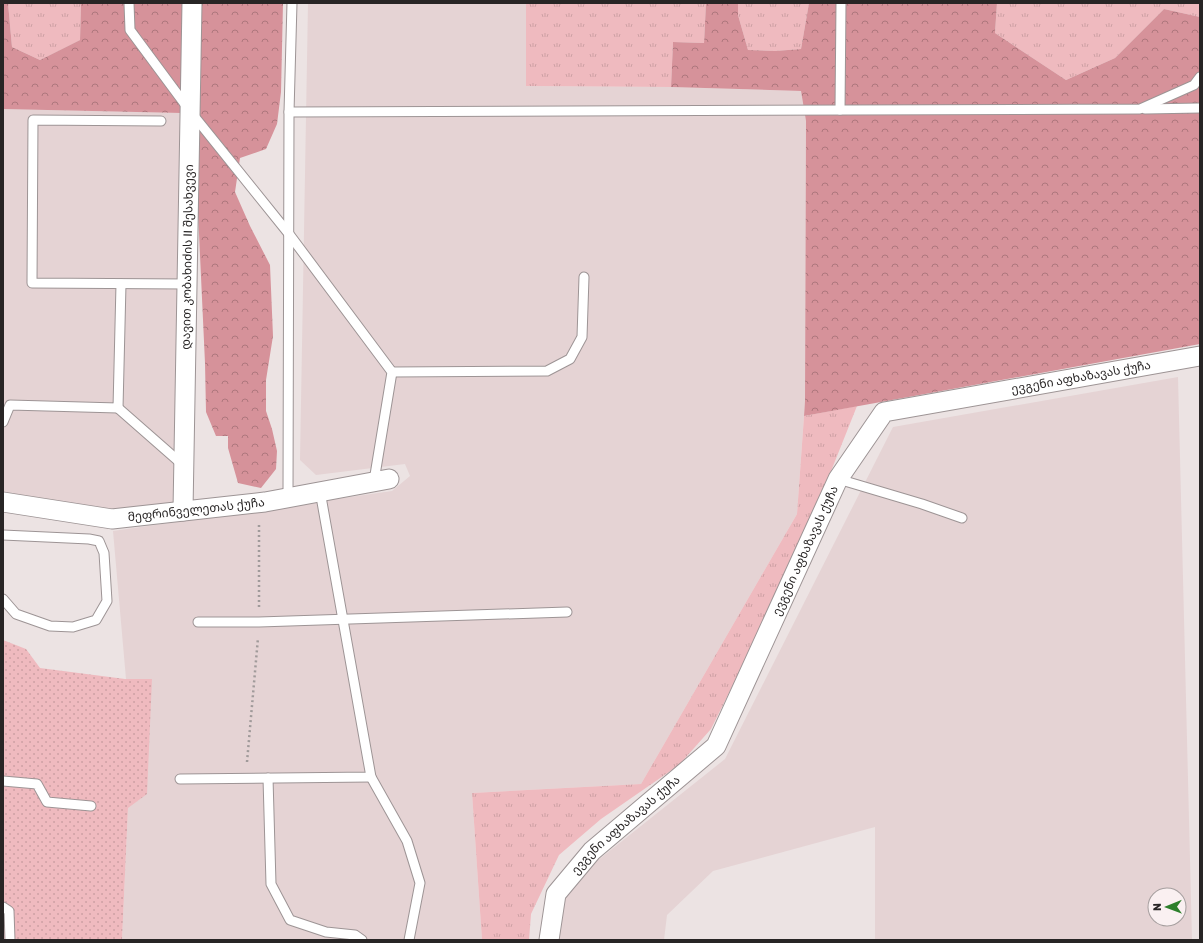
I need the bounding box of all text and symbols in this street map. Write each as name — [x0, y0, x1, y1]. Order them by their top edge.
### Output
street label: დავით კობახიძის II შესახვევი — [179, 164, 196, 350]
street label: ევგენი აფხაზავას ქუჩა — [1010, 358, 1152, 396]
street label: ევგენი აფხაზავას ქუჩა — [770, 483, 841, 618]
street label: მეფრინველეთას ქუჩა — [127, 495, 265, 524]
street label: ევგენი აფხაზავას ქუჩა — [568, 773, 683, 877]
north arrow — [1147, 887, 1187, 927]
text: N — [1151, 903, 1164, 911]

